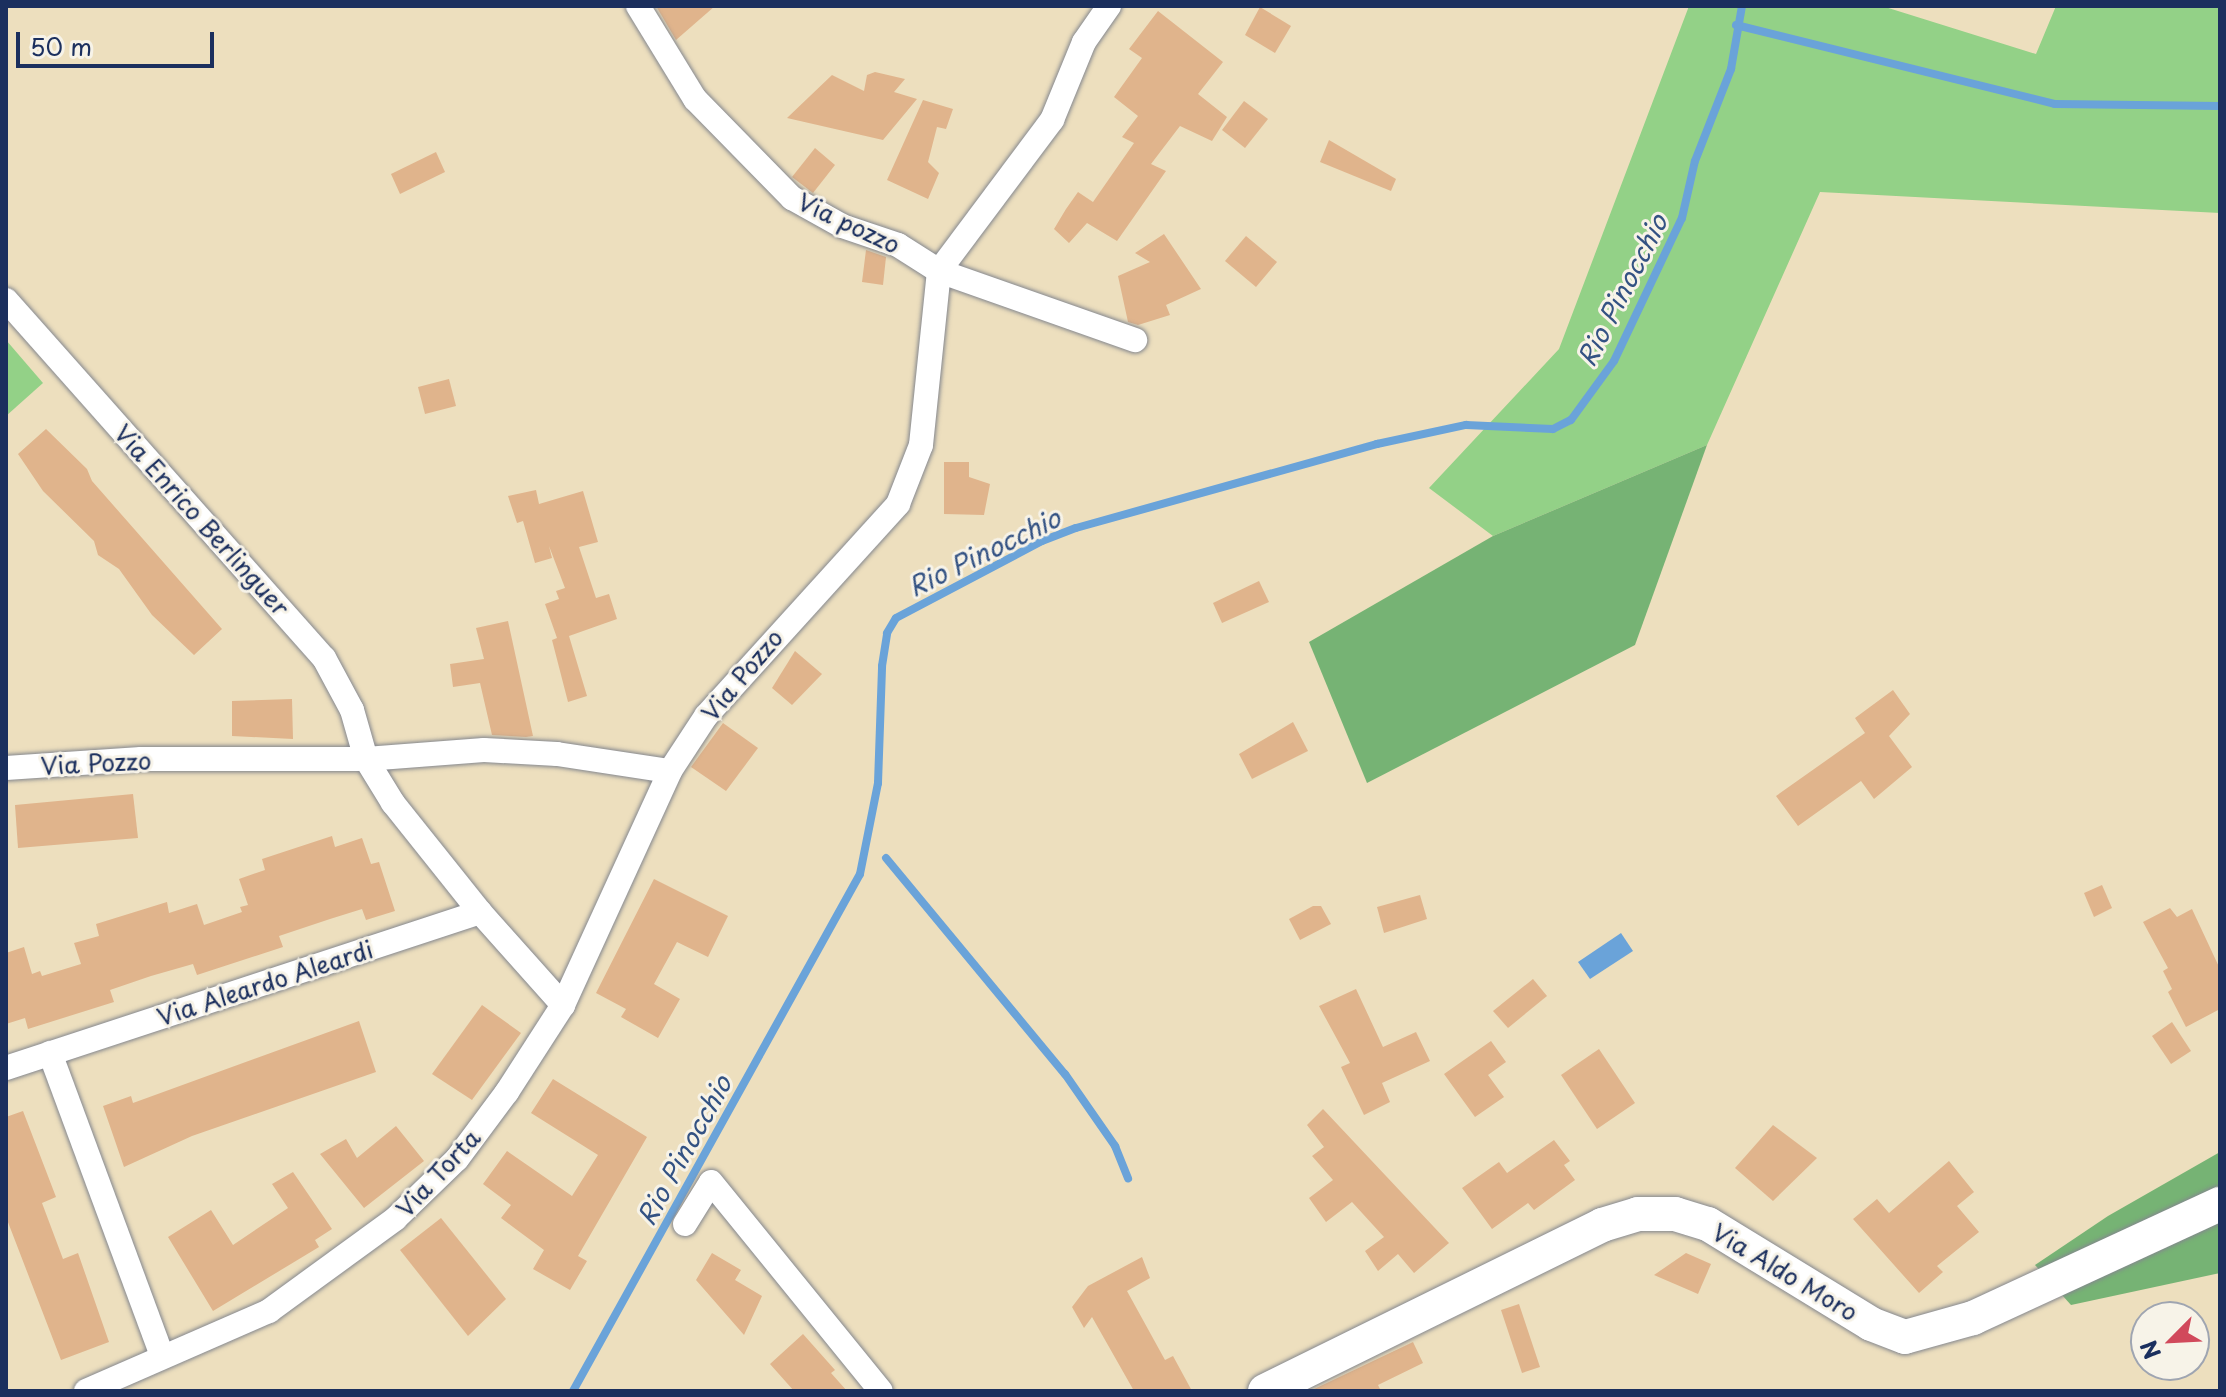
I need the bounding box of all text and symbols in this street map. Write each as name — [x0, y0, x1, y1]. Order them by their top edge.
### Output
scale bar — [20, 16, 218, 66]
text: 50 m — [30, 28, 92, 64]
street label: Via pozzo — [793, 187, 905, 259]
water label: Rio Pinocchio — [1570, 208, 1674, 372]
street label: Via Enrico Berlinguer — [108, 418, 296, 622]
water label: Rio Pinocchio — [902, 501, 1066, 603]
street label: Via Pozzo — [696, 624, 788, 726]
street label: Via Pozzo — [40, 746, 152, 780]
street label: Via Aleardo Aleardi — [153, 935, 377, 1031]
water label: Rio Pinocchio — [630, 1069, 738, 1231]
street label: Via Torta — [390, 1124, 486, 1222]
street label: Via Aldo Moro — [1707, 1217, 1863, 1327]
north arrow — [2130, 1301, 2210, 1381]
text: N — [2131, 1335, 2168, 1365]

